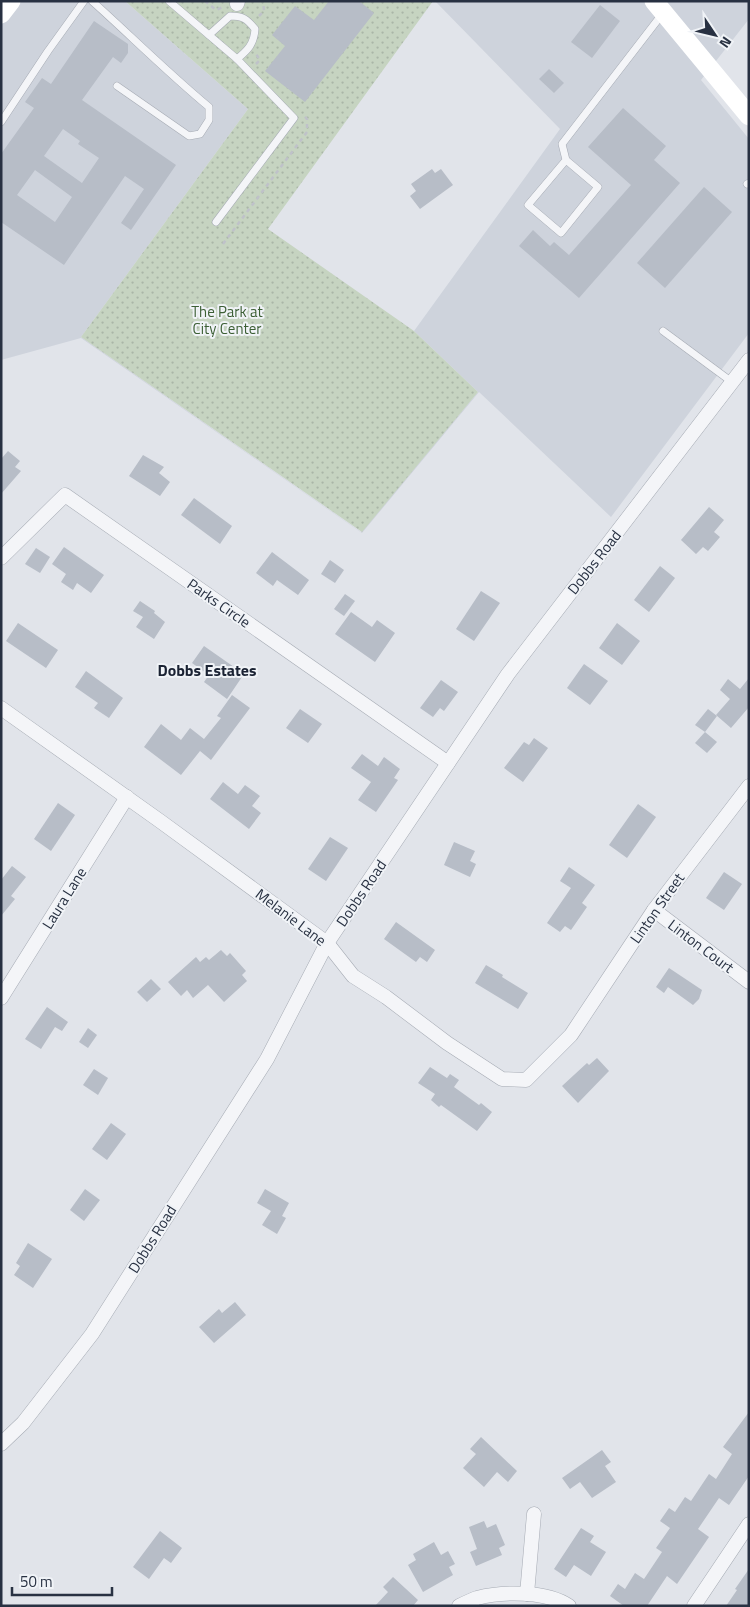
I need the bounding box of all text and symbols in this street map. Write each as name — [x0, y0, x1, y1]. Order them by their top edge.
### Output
north arrow — [690, 10, 740, 60]
text: N — [715, 33, 737, 53]
park label: The Park at City Center — [191, 300, 264, 340]
street label: Dobbs Road — [561, 525, 627, 599]
street label: Parks Circle — [182, 573, 256, 633]
district label: Dobbs Estates — [157, 658, 257, 682]
street label: Dobbs Road — [330, 855, 392, 931]
street label: Laura Lane — [36, 863, 92, 933]
street label: Linton Street — [624, 867, 690, 948]
street label: Melanie Lane — [251, 883, 331, 951]
street label: Linton Court — [663, 914, 739, 979]
street label: Dobbs Road — [122, 1201, 182, 1277]
scale bar — [12, 1564, 112, 1596]
text: 50 m — [20, 1570, 53, 1593]

